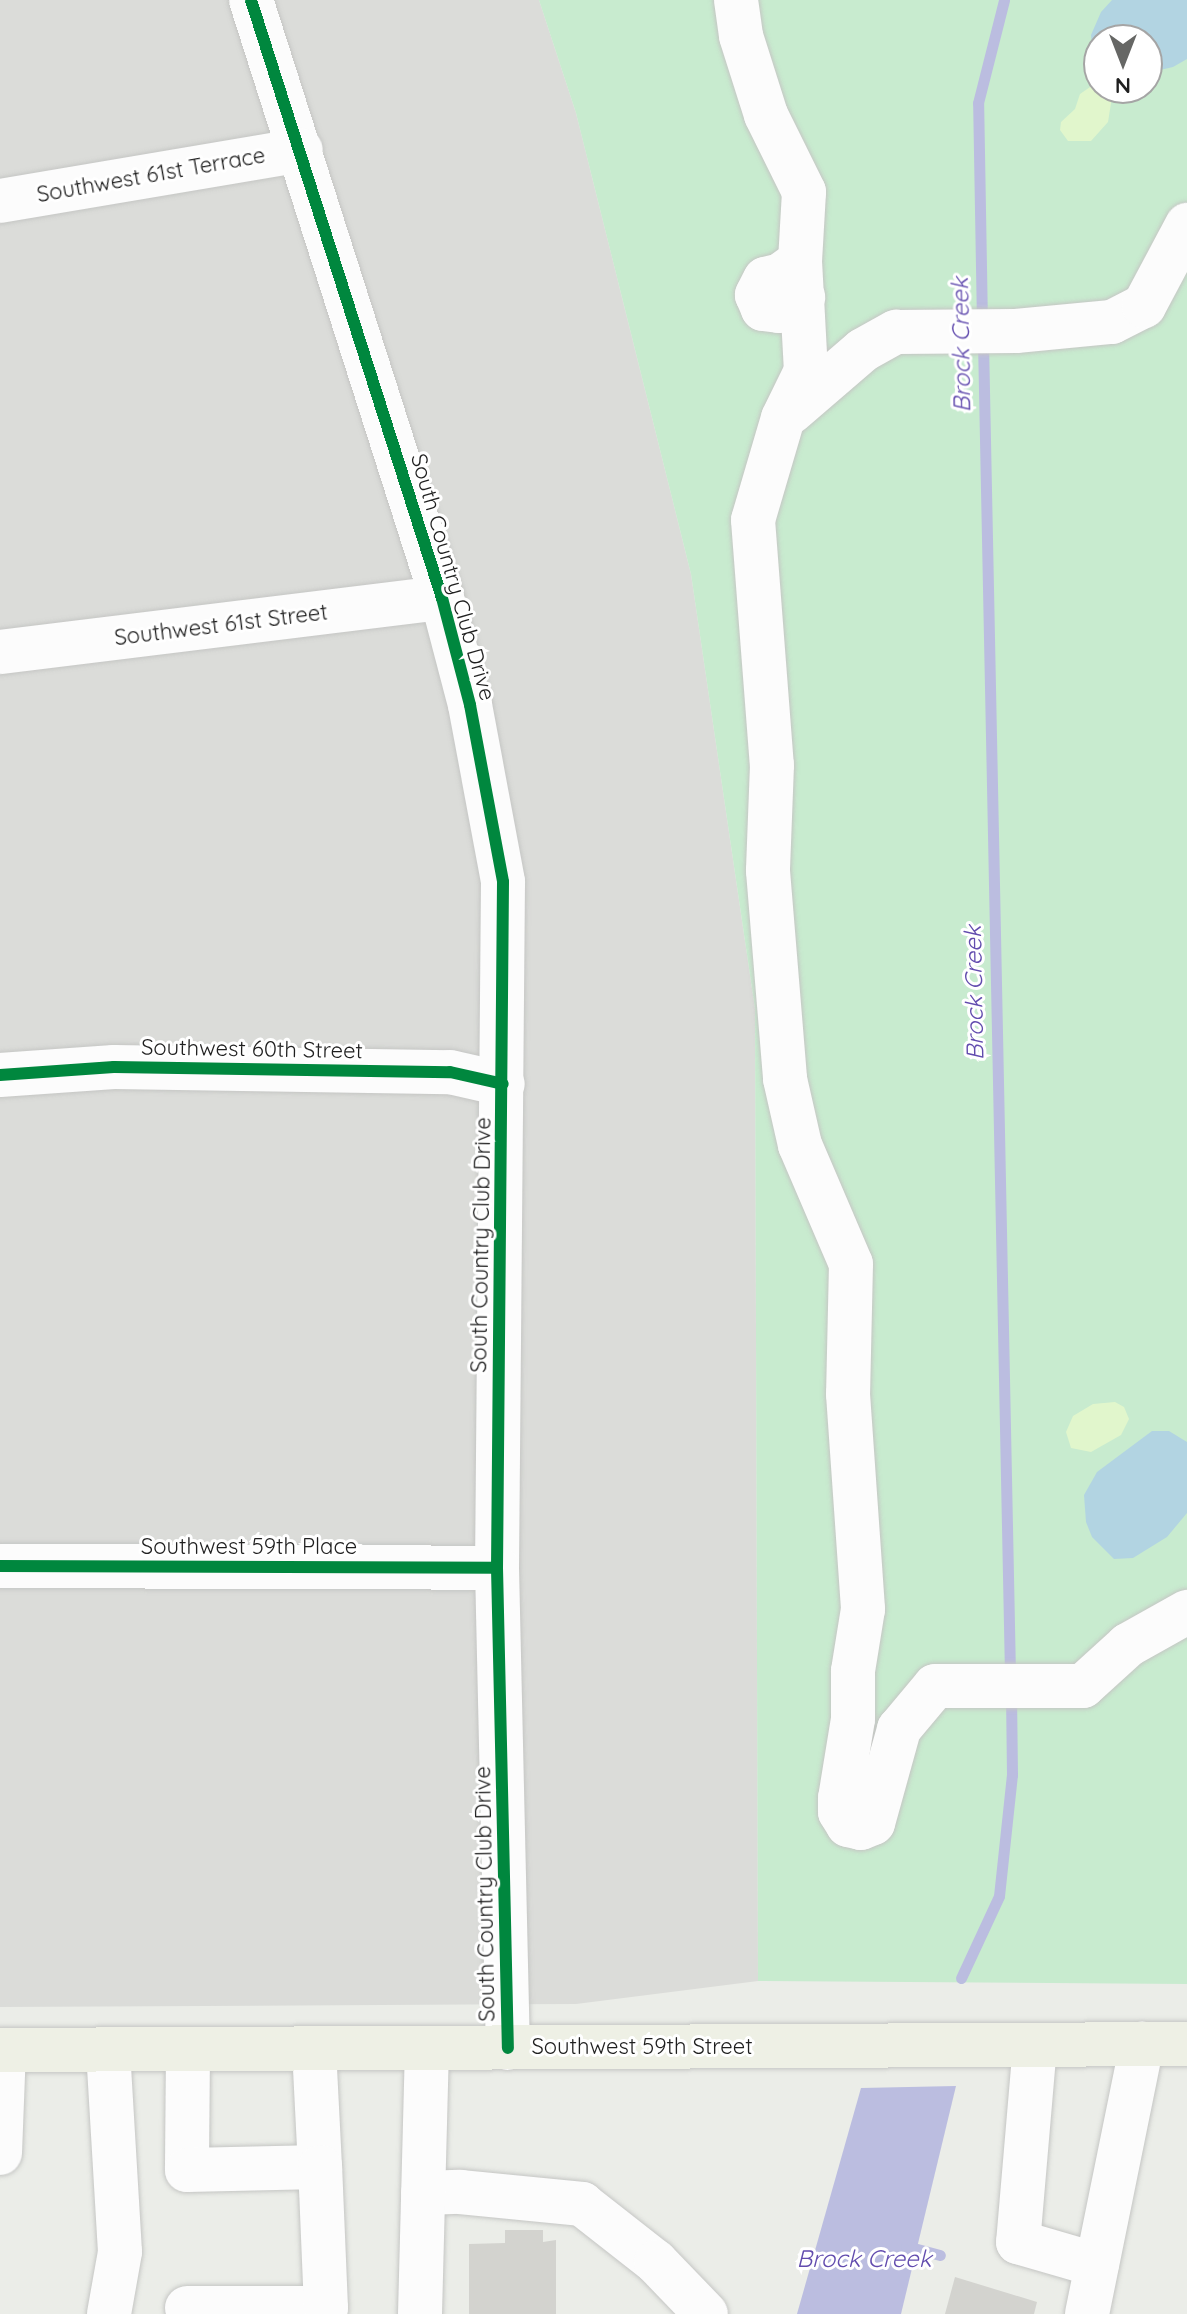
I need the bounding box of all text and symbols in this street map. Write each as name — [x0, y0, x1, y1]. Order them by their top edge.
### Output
north arrow — [1083, 24, 1163, 104]
text: N — [1115, 72, 1131, 100]
street label: Southwest 61st Terrace — [35, 142, 267, 208]
water label: Brock Creek — [945, 277, 977, 413]
street label: South Country Club Drive — [405, 451, 501, 703]
street label: Southwest 61st Street — [113, 599, 329, 651]
water label: Brock Creek — [958, 925, 990, 1061]
street label: Southwest 60th Street — [141, 1034, 363, 1064]
street label: South Country Club Drive — [466, 1117, 496, 1373]
street label: Southwest 59th Place — [141, 1534, 357, 1560]
street label: South Country Club Drive — [470, 1766, 500, 2022]
street label: Southwest 59th Street — [531, 2034, 753, 2060]
water label: Brock Creek — [797, 2245, 931, 2273]

